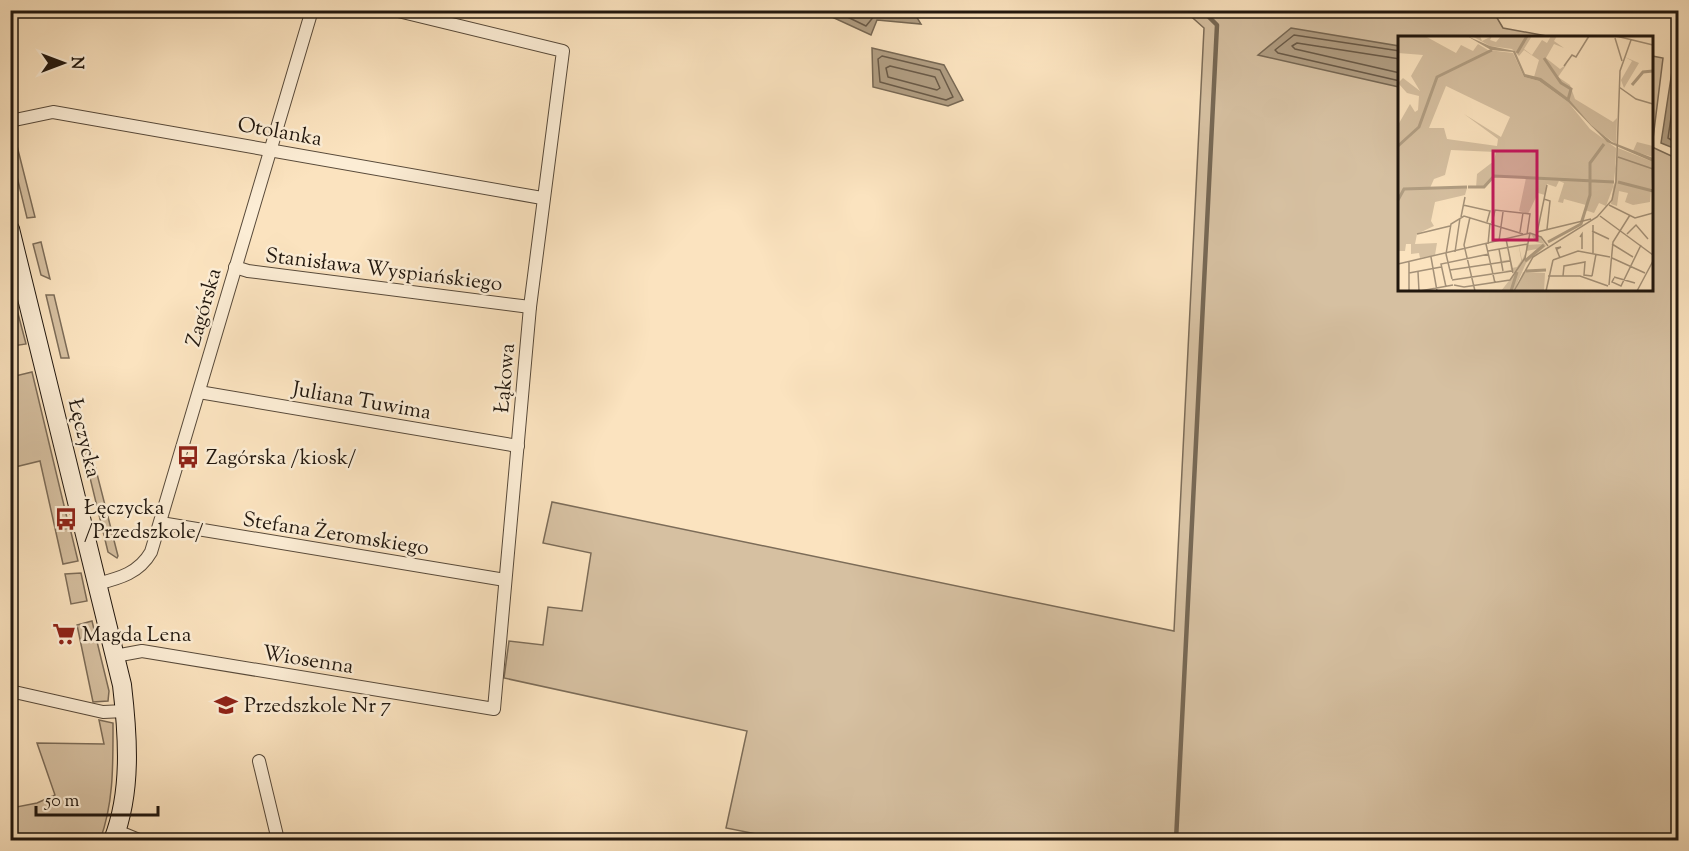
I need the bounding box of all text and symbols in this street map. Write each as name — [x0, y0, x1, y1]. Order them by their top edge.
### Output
north arrow — [33, 33, 93, 93]
inset map — [1398, 36, 1653, 291]
text: N — [64, 57, 87, 70]
street label: Otolanka — [235, 111, 325, 155]
street label: Stanisława Wyspiańskiego — [264, 242, 504, 300]
street label: Zagórska — [179, 265, 230, 350]
street label: Łąkowa — [488, 342, 524, 414]
street label: Juliana Tuwima — [289, 375, 433, 429]
street label: Łęczycka — [59, 396, 107, 481]
bus stop icon: Zagórska /kiosk/ — [175, 444, 201, 470]
place label: Zagórska /kiosk/ — [206, 444, 357, 474]
place label: Łęczycka /Przedszkole/ — [84, 494, 204, 548]
street label: Stefana Żeromskiego — [240, 505, 431, 565]
bus stop icon: Łęczycka /Przedszkole/ — [53, 506, 79, 532]
supermarket icon: Magda Lena — [51, 621, 77, 647]
place label: Magda Lena — [82, 621, 192, 651]
street label: Wiosenna — [260, 639, 356, 683]
school or university icon: Przedszkole Nr 7 — [213, 692, 239, 718]
place label: Przedszkole Nr 7 — [244, 692, 392, 722]
scale bar — [36, 779, 158, 817]
text: 50 m — [44, 789, 80, 815]

